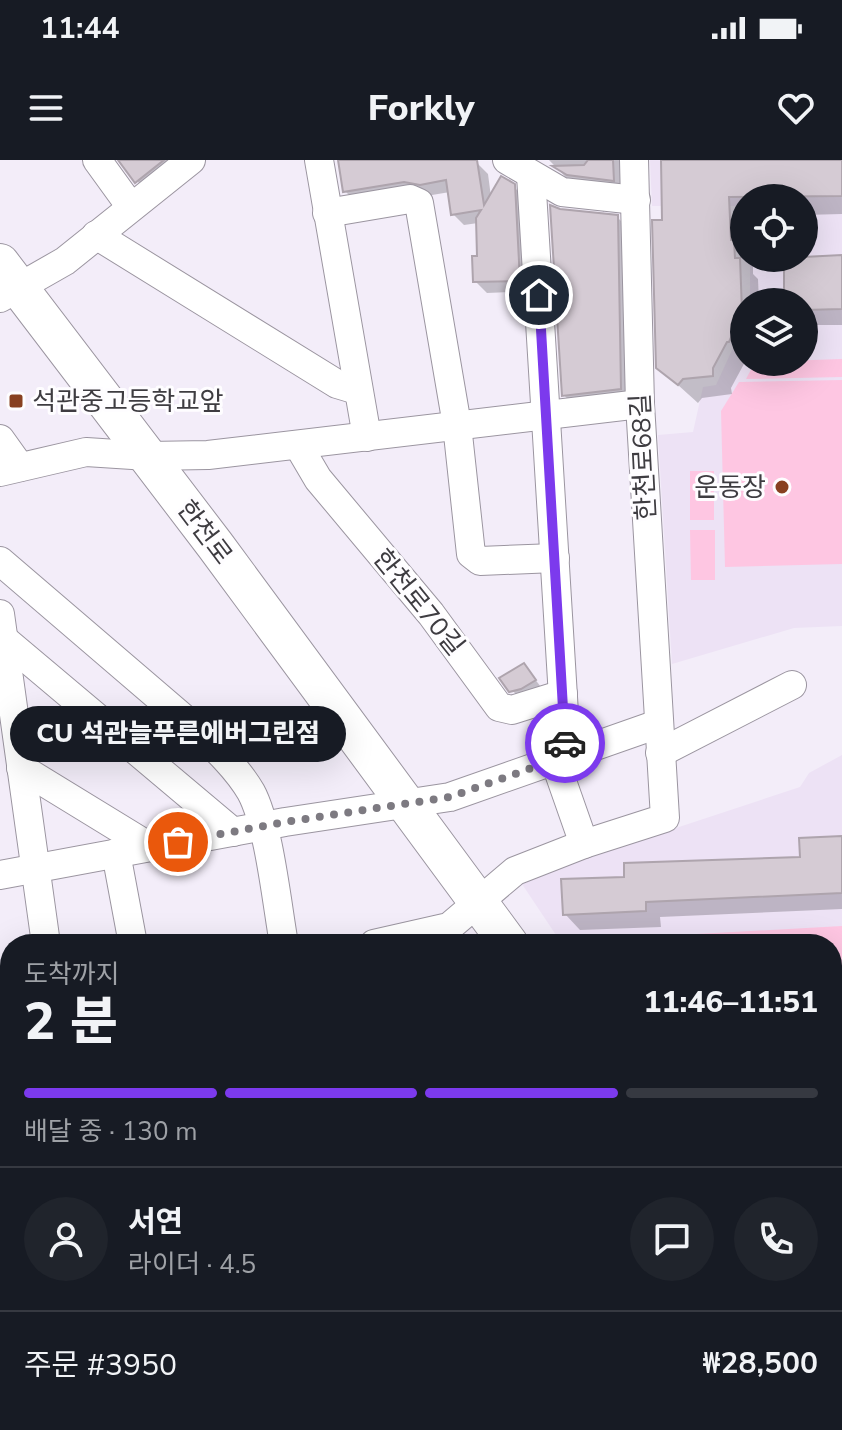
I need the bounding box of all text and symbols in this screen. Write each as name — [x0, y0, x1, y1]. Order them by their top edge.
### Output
text: 11:44 — [40, 8, 119, 49]
text: Forkly — [368, 84, 474, 133]
icon: menu — [24, 86, 68, 130]
icon: heart — [774, 86, 818, 130]
map controls — [730, 184, 818, 376]
button: locate — [730, 184, 818, 272]
pin — [505, 261, 573, 329]
icon: home — [517, 273, 561, 317]
button: layers — [730, 288, 818, 376]
place label: 석관중고등학교앞 — [32, 384, 223, 419]
marker: 석관중고등학교앞 — [7, 392, 25, 410]
street label: 한천로68길 — [623, 393, 664, 521]
place label: 운동장 — [694, 470, 766, 505]
marker: 운동장 — [773, 478, 791, 496]
street label: 한천로 — [169, 493, 240, 571]
street label: 한천로70길 — [365, 542, 472, 663]
courier — [525, 703, 605, 783]
callout: CU 석관늘푸른에버그린점 — [10, 706, 346, 762]
text: CU 석관늘푸른에버그린점 — [36, 716, 320, 751]
icon: car — [543, 721, 587, 765]
pin — [144, 808, 212, 876]
icon: bag — [156, 820, 200, 864]
text: 도착까지 — [24, 957, 120, 992]
text: 11:46–11:51 — [643, 982, 818, 1023]
text: 2 분 — [24, 986, 118, 1057]
text: 배달 중 · 130 m — [24, 1114, 197, 1149]
button: person — [24, 1197, 108, 1281]
button: chat — [630, 1197, 714, 1281]
button: phone — [734, 1197, 818, 1281]
text: 서연 — [128, 1202, 183, 1243]
text: 라이더 · 4.5 — [128, 1247, 256, 1282]
text: ₩28,500 — [703, 1343, 818, 1384]
text: 주문 #3950 — [24, 1345, 177, 1386]

